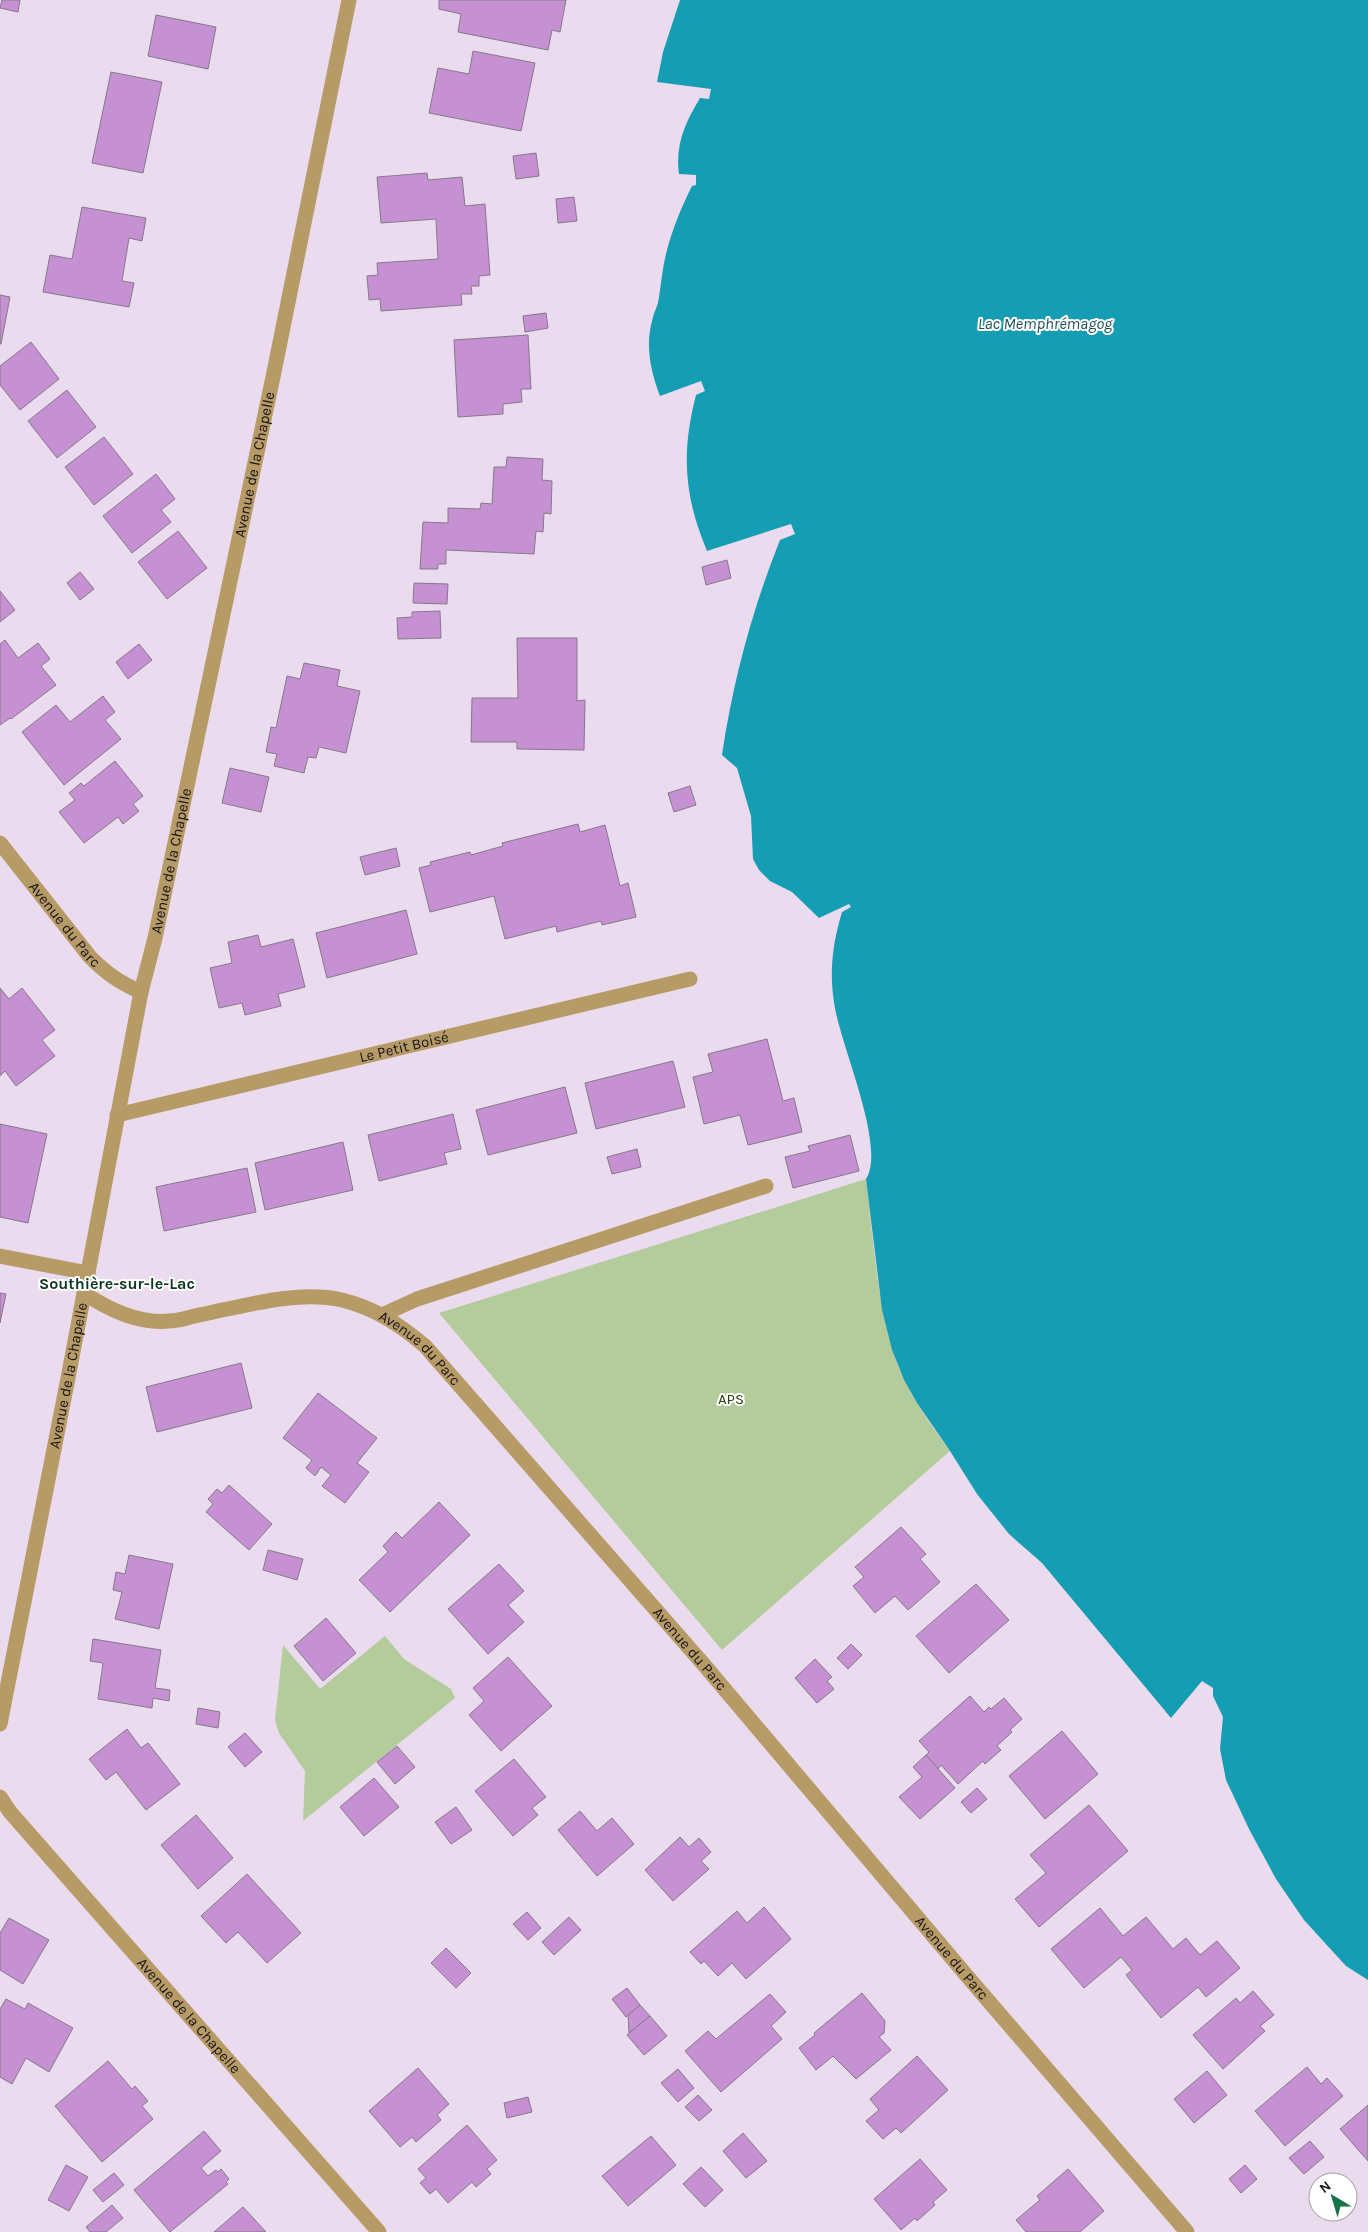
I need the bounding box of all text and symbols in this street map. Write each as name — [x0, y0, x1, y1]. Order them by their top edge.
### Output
water label: Lac Memphrémagog — [978, 314, 1113, 333]
street label: Avenue de la Chapelle — [230, 390, 279, 539]
street label: Avenue de la Chapelle — [147, 787, 195, 935]
street label: Avenue du Parc — [25, 878, 104, 971]
street label: Le Petit Boisé — [358, 1028, 450, 1066]
district label: Southière-sur-le-Lac — [39, 1274, 195, 1293]
street label: Avenue de la Chapelle — [45, 1301, 91, 1450]
street label: Avenue du Parc — [376, 1307, 464, 1389]
park label: APS — [718, 1390, 744, 1408]
street label: Avenue du Parc — [649, 1604, 731, 1694]
street label: Avenue du Parc — [911, 1912, 992, 2003]
street label: Avenue de la Chapelle — [133, 1954, 245, 2077]
north arrow — [1308, 2172, 1358, 2222]
text: N — [1316, 2177, 1334, 2197]

